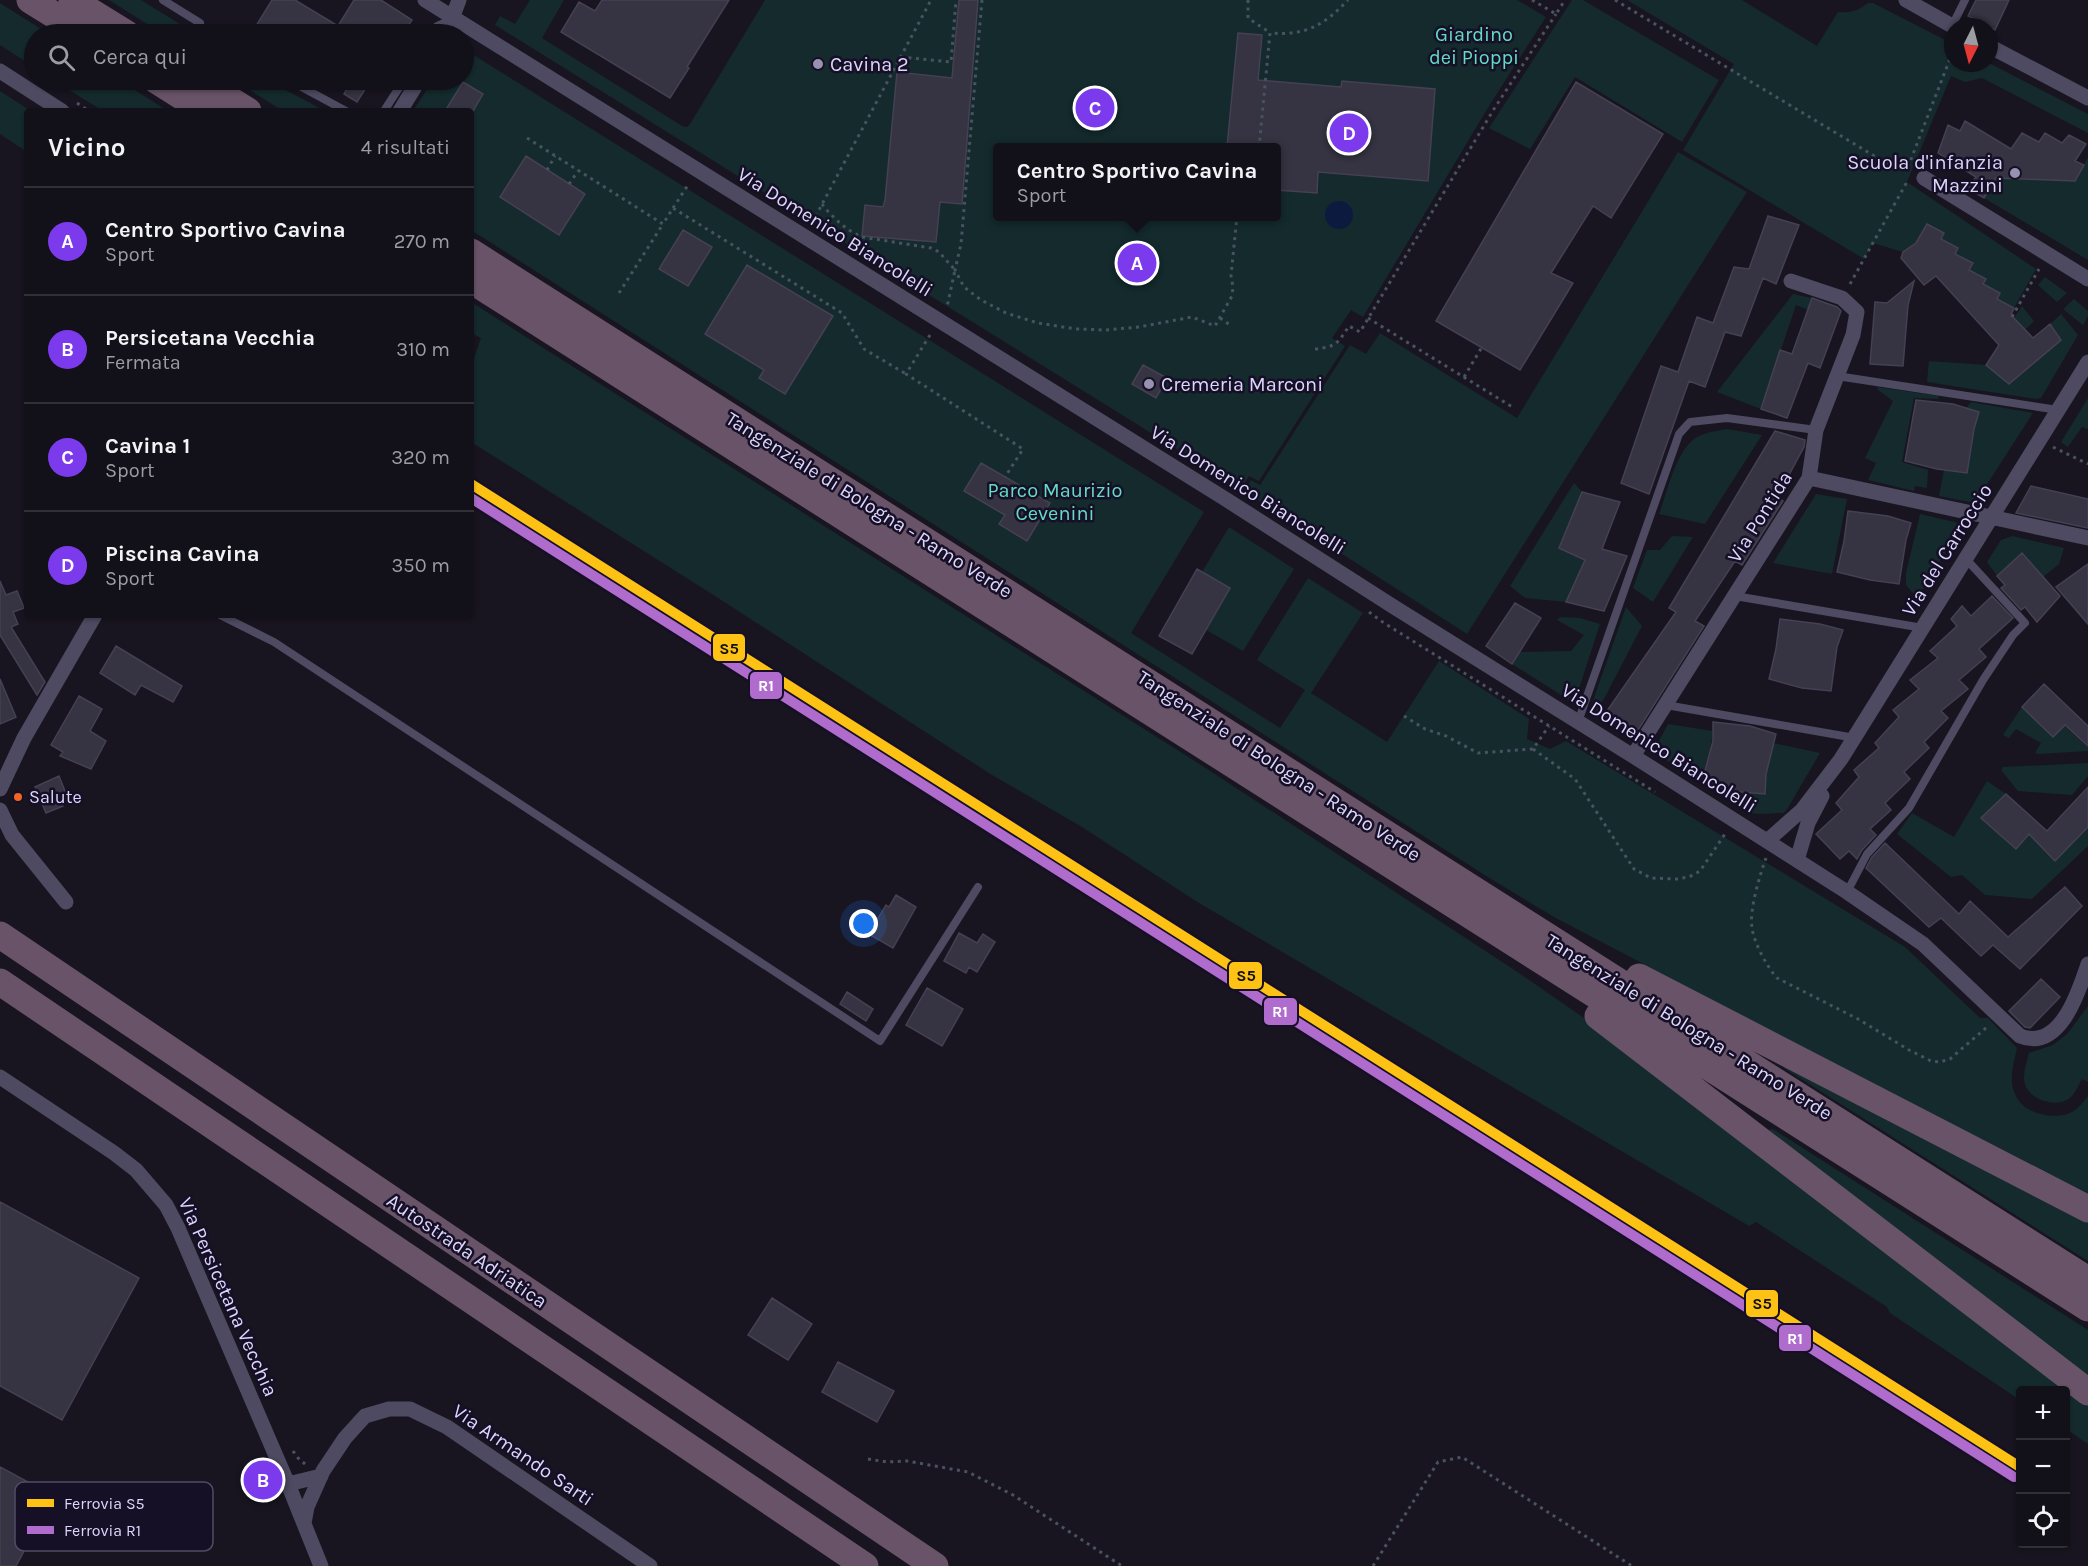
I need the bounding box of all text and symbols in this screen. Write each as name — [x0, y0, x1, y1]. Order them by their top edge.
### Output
north arrow — [1944, 18, 1998, 72]
park label: Giardino dei Pioppi — [1429, 23, 1519, 69]
search box — [24, 24, 474, 90]
icon: search — [45, 41, 78, 74]
text: Cerca qui — [93, 44, 187, 70]
place label: Cavina 2 — [830, 53, 909, 76]
marker: Cavina 2 — [811, 57, 825, 71]
pin: C — [1076, 86, 1114, 130]
pin: D — [1330, 110, 1368, 156]
text: Vicino — [48, 132, 125, 163]
text: 4 risultati — [361, 136, 450, 159]
popup — [993, 143, 1281, 221]
place label: Scuola d'infanzia Mazzini — [1847, 151, 2003, 197]
text: Centro Sportivo Cavina — [1017, 158, 1257, 184]
street label: Via Domenico Biancolelli — [733, 162, 937, 302]
marker: Scuola d'infanzia Mazzini — [2008, 166, 2022, 180]
text: Sport — [1017, 184, 1066, 207]
text: Centro Sportivo Cavina — [105, 217, 346, 243]
text: A — [61, 230, 74, 253]
text: 270 m — [394, 230, 450, 253]
pin: A — [1118, 240, 1156, 286]
text: Sport — [105, 243, 154, 266]
text: Persicetana Vecchia — [105, 325, 315, 351]
text: B — [61, 338, 74, 361]
text: 310 m — [396, 338, 450, 361]
text: Fermata — [105, 351, 181, 374]
place label: Cremeria Marconi — [1161, 373, 1323, 396]
marker: Cremeria Marconi — [1142, 377, 1156, 391]
street label: Tangenziale di Bologna - Ramo Verde — [722, 407, 1016, 603]
street label: Via Domenico Biancolelli — [1146, 420, 1350, 560]
text: Cavina 1 — [105, 433, 190, 459]
text: C — [61, 446, 74, 469]
text: 320 m — [391, 446, 450, 469]
text: Sport — [105, 459, 154, 482]
street label: Via Pontida — [1723, 467, 1797, 567]
park label: Parco Maurizio Cevenini — [988, 479, 1122, 525]
street label: Via del Carroccio — [1897, 480, 1997, 620]
text: Piscina Cavina — [105, 541, 260, 567]
text: D — [61, 554, 74, 577]
text: 350 m — [392, 554, 450, 577]
text: Sport — [105, 567, 154, 590]
line badge: S5 — [712, 633, 746, 662]
text: S5 — [719, 639, 739, 658]
street label: Tangenziale di Bologna - Ramo Verde — [1133, 666, 1425, 866]
line badge: R1 — [749, 671, 783, 700]
text: R1 — [758, 676, 774, 695]
street label: Via Domenico Biancolelli — [1557, 678, 1761, 818]
place label: Salute — [29, 786, 82, 808]
marker: Salute — [12, 791, 24, 803]
your location — [849, 909, 878, 938]
street label: Tangenziale di Bologna - Ramo Verde — [1542, 929, 1836, 1125]
line badge: S5 — [1228, 961, 1263, 990]
text: S5 — [1236, 966, 1256, 985]
line badge: R1 — [1263, 997, 1298, 1026]
text: R1 — [1272, 1002, 1288, 1021]
street label: Autostrada Adriatica — [383, 1189, 551, 1313]
street label: Via Persicetana Vecchia — [174, 1194, 282, 1400]
line badge: S5 — [1745, 1289, 1779, 1318]
text: S5 — [1752, 1294, 1772, 1313]
line badge: R1 — [1778, 1324, 1812, 1352]
text: R1 — [1787, 1329, 1803, 1348]
map controls — [2016, 1386, 2070, 1548]
button: + — [2016, 1386, 2070, 1440]
street label: Via Armando Sarti — [448, 1399, 598, 1511]
button: − — [2016, 1440, 2070, 1494]
pin: B — [244, 1458, 282, 1502]
legend — [15, 1482, 213, 1551]
text: Ferrovia S5 — [64, 1494, 145, 1513]
button: locate — [2016, 1494, 2070, 1548]
text: Ferrovia R1 — [64, 1521, 141, 1540]

